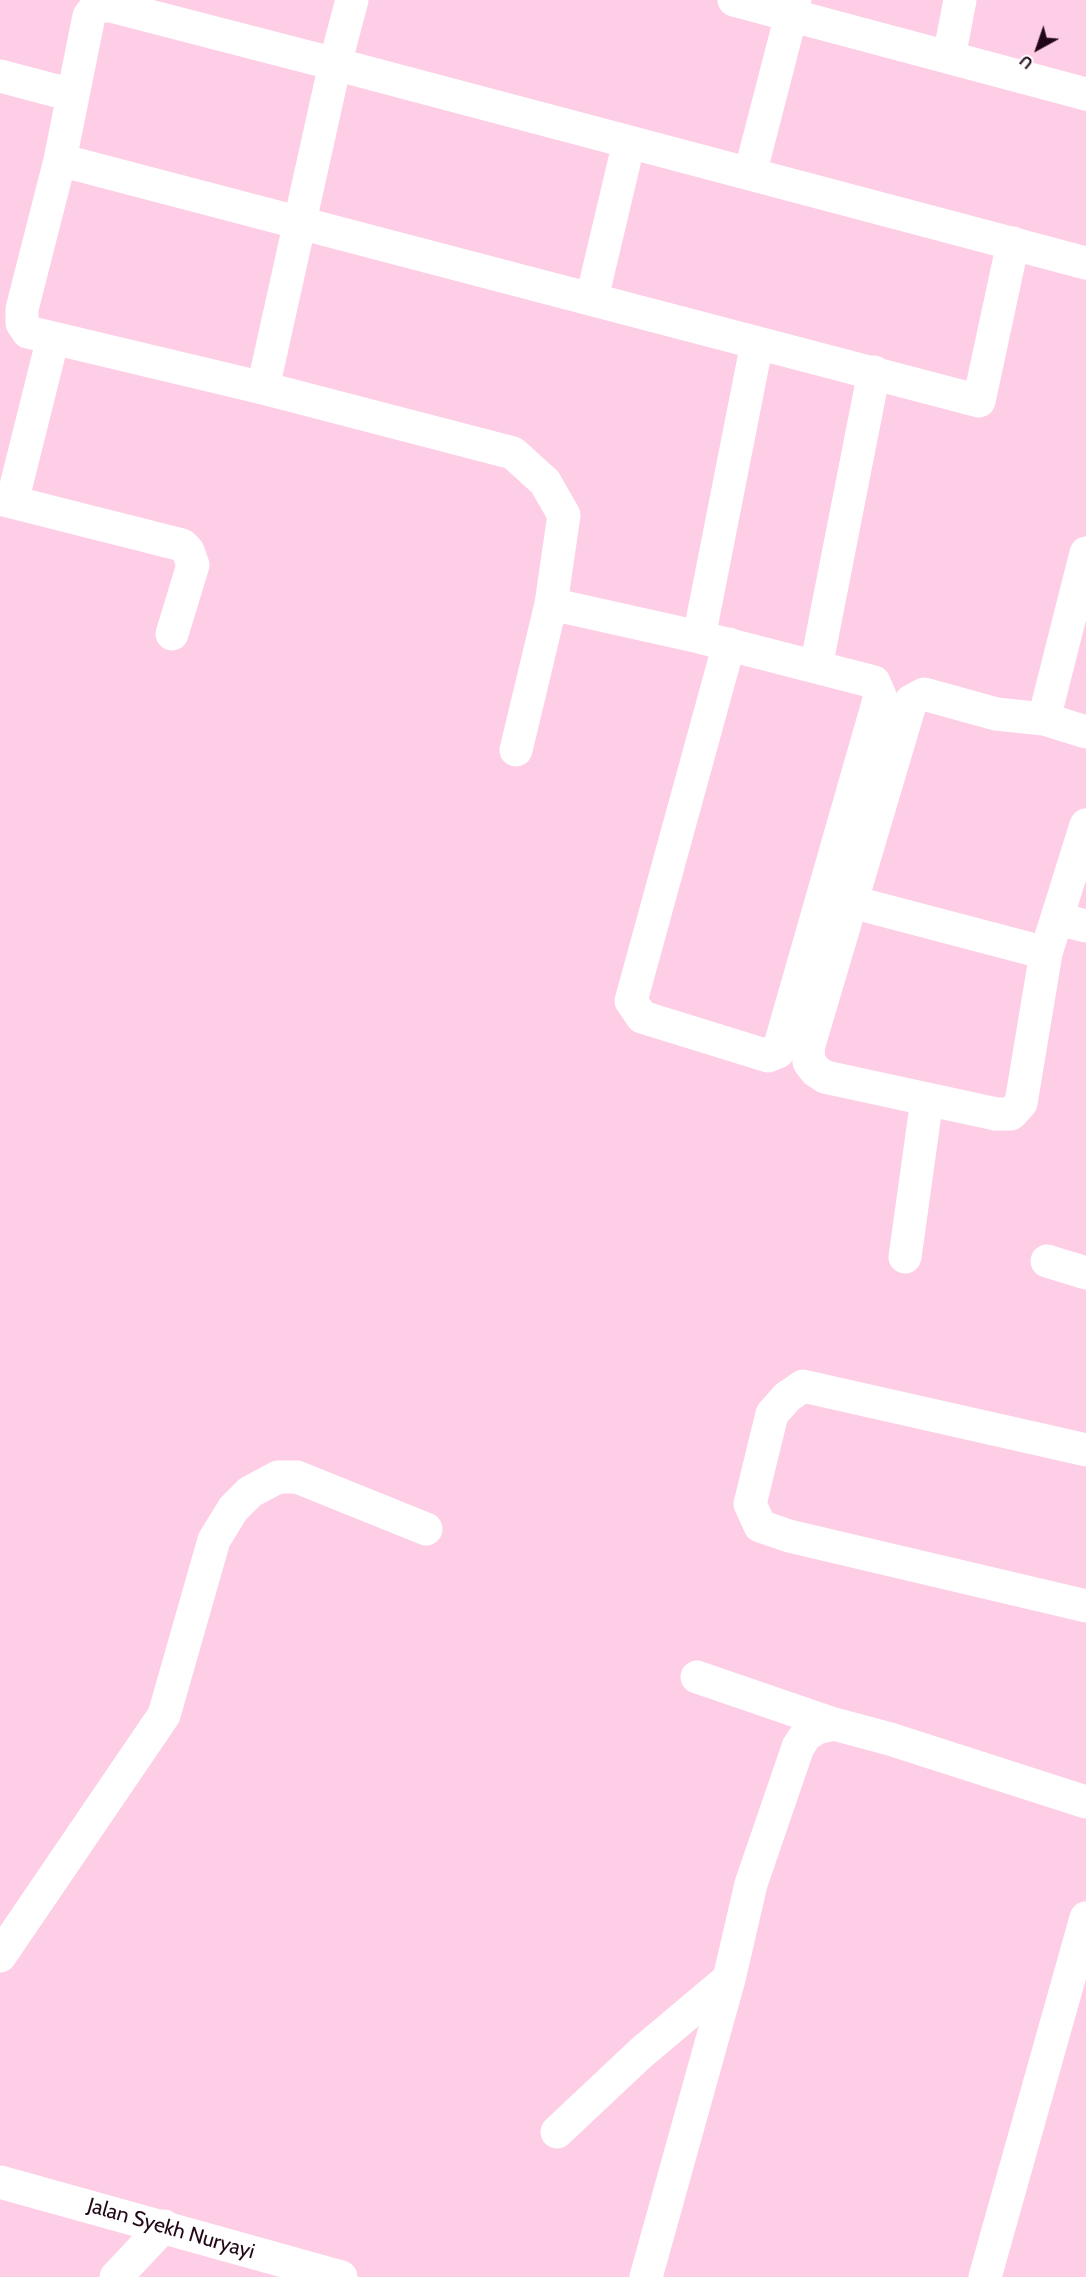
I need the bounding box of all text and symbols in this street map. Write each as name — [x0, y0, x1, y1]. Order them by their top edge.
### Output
north arrow — [1008, 18, 1068, 78]
text: U — [1016, 51, 1037, 73]
street label: Jalan Syekh Nuryayi — [85, 2193, 257, 2265]

